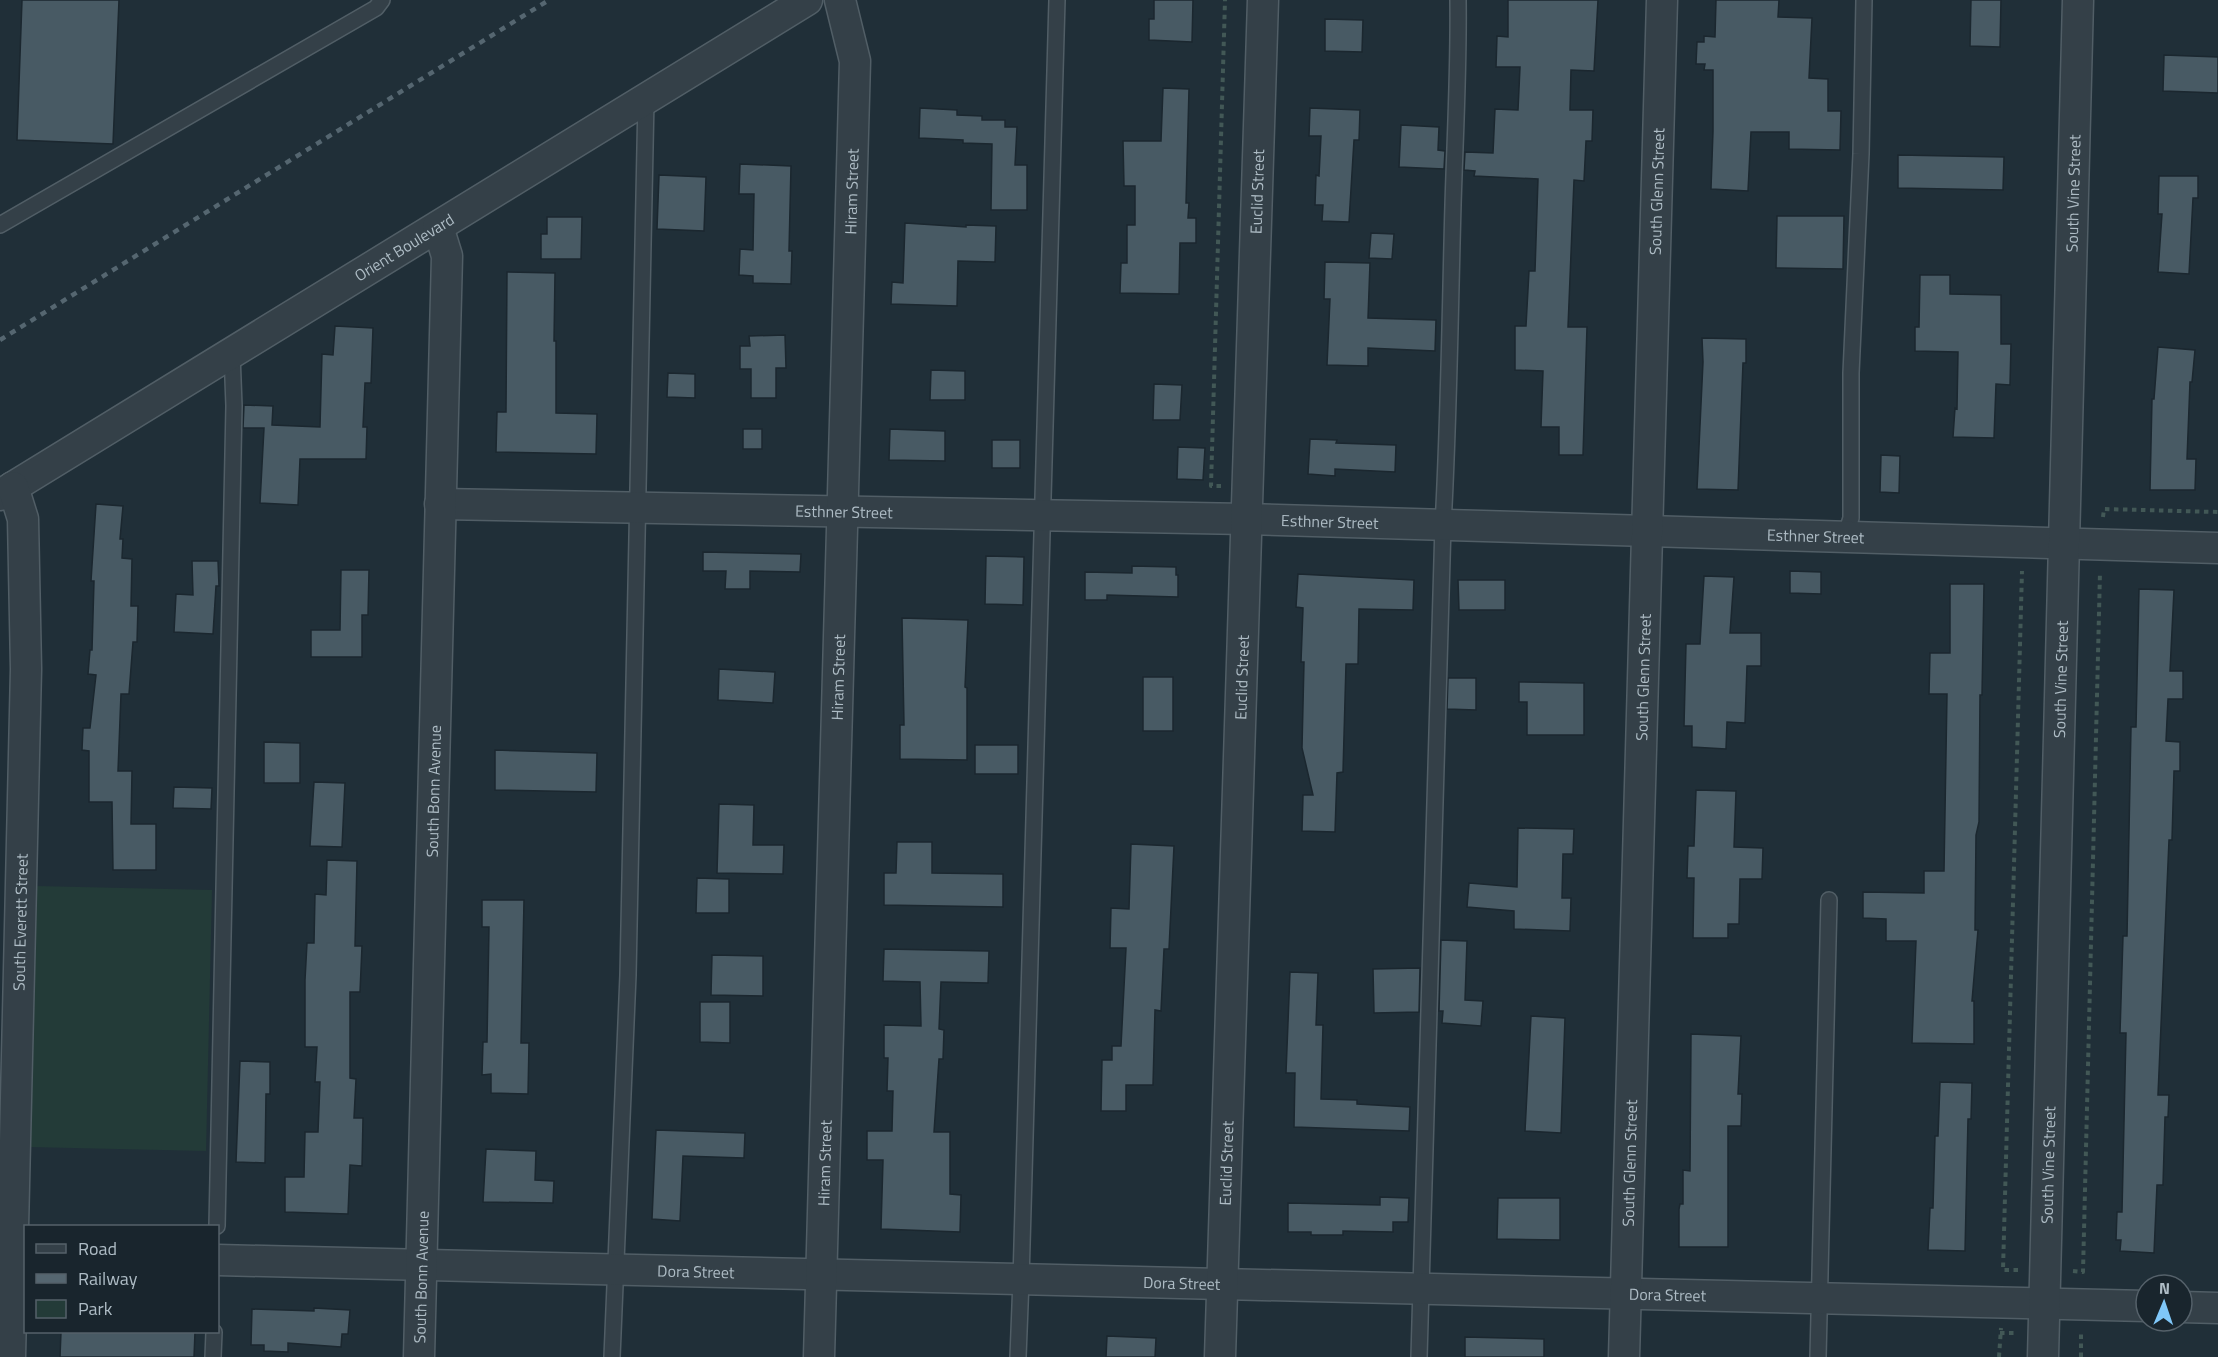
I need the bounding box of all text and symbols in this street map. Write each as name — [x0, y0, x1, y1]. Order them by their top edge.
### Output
street label: South Glenn Street — [1643, 127, 1670, 255]
street label: South Vine Street — [2059, 134, 2087, 253]
street label: Hiram Street — [838, 148, 865, 235]
street label: Euclid Street — [1244, 148, 1270, 234]
street label: Orient Boulevard — [349, 207, 459, 287]
street label: Esthner Street — [795, 499, 893, 524]
street label: Esthner Street — [1281, 508, 1379, 535]
street label: Esthner Street — [1766, 523, 1865, 549]
street label: South Glenn Street — [1629, 613, 1657, 741]
street label: South Vine Street — [2047, 620, 2074, 738]
street label: Hiram Street — [825, 634, 851, 721]
street label: Euclid Street — [1228, 634, 1255, 720]
street label: South Bonn Avenue — [420, 725, 447, 858]
street label: South Everett Street — [7, 853, 34, 991]
street label: South Glenn Street — [1616, 1099, 1643, 1227]
street label: South Vine Street — [2034, 1106, 2061, 1224]
street label: Hiram Street — [811, 1119, 838, 1206]
street label: Euclid Street — [1213, 1120, 1239, 1206]
street label: South Bonn Avenue — [407, 1210, 435, 1344]
legend — [24, 1225, 219, 1333]
text: Road — [78, 1235, 117, 1262]
street label: Dora Street — [657, 1258, 735, 1284]
text: Railway — [78, 1265, 138, 1292]
street label: Dora Street — [1143, 1270, 1221, 1296]
north arrow — [2134, 1273, 2194, 1333]
text: N — [2159, 1276, 2170, 1300]
street label: Dora Street — [1629, 1282, 1707, 1308]
text: Park — [78, 1295, 113, 1322]

